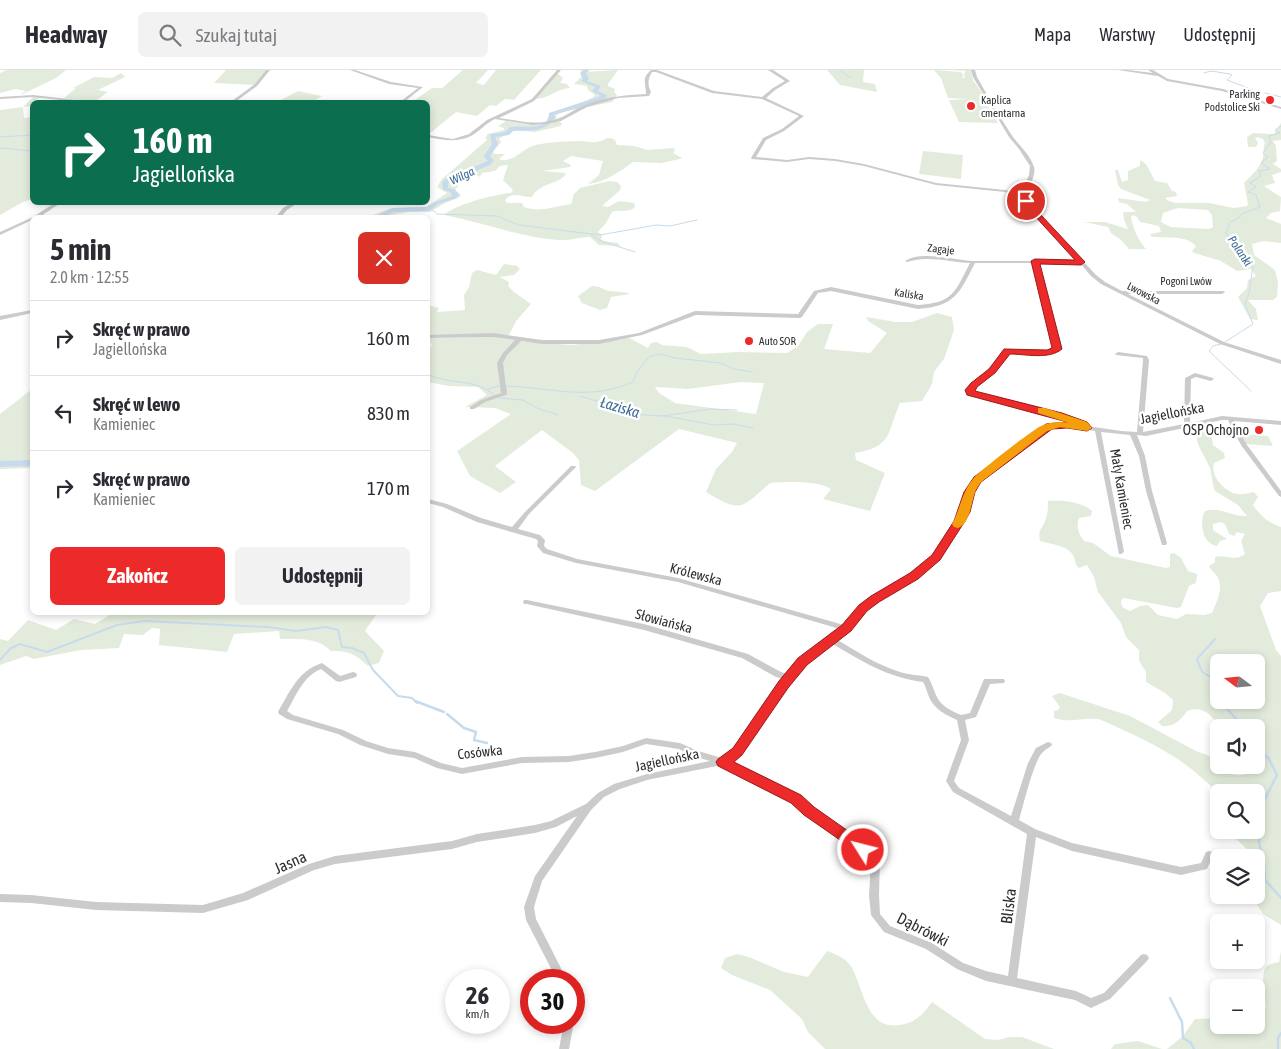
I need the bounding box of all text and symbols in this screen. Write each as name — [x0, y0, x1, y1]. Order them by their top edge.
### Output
search box — [138, 12, 488, 57]
text: Headway — [25, 21, 108, 48]
icon: search — [156, 21, 184, 49]
text: Szukaj tutaj — [196, 24, 277, 46]
text: Mapa — [1034, 24, 1071, 45]
text: Warstwy — [1099, 24, 1155, 45]
text: Udostępnij — [1183, 24, 1256, 45]
place label: Parking Podstolice Ski — [1205, 88, 1260, 113]
place label: Kaplica cmentarna — [981, 94, 1025, 119]
marker: Parking Podstolice Ski — [1264, 94, 1276, 106]
marker: Kaplica cmentarna — [965, 100, 977, 112]
icon: right — [50, 120, 115, 185]
text: 160 m — [133, 120, 212, 160]
text: Jagiellońska — [133, 161, 235, 187]
water label: Wilga — [448, 164, 477, 188]
pin — [1005, 180, 1047, 222]
icon: arrive — [1012, 187, 1040, 215]
text: 5 min — [50, 232, 111, 266]
button: close — [358, 232, 410, 284]
water label: Polanki — [1225, 233, 1255, 269]
street label: Zagaje — [927, 241, 955, 257]
text: 2.0 km · 12:55 — [50, 268, 129, 286]
street label: Pogoni Lwów — [1160, 275, 1212, 287]
street label: Lwowska — [1125, 280, 1163, 306]
street label: Kaliska — [893, 286, 925, 302]
text: Skręć w prawo — [93, 318, 190, 340]
icon: right — [50, 324, 78, 352]
text: 160 m — [367, 327, 410, 349]
marker: Auto SOR — [743, 335, 755, 347]
place label: Auto SOR — [759, 335, 796, 347]
text: Jagiellońska — [93, 340, 167, 358]
text: Skręć w lewo — [93, 393, 180, 415]
water label: Łaziska — [598, 393, 642, 421]
icon: left — [50, 399, 78, 427]
street label: Jagiellońska — [1139, 399, 1205, 427]
text: 830 m — [367, 402, 410, 424]
text: Kamieniec — [93, 415, 155, 433]
place label: OSP Ochojno — [1183, 422, 1249, 438]
marker: OSP Ochojno — [1253, 424, 1265, 436]
street label: Mały Kamieniec — [1107, 448, 1137, 531]
text: Skręć w prawo — [93, 468, 190, 490]
icon: right — [50, 474, 78, 502]
text: 170 m — [367, 477, 410, 499]
text: Kamieniec — [93, 490, 155, 508]
button: Zakończ — [50, 547, 225, 605]
button: Udostępnij — [235, 547, 410, 605]
street label: Królewska — [668, 559, 724, 589]
street label: Słowiańska — [634, 606, 694, 636]
north arrow — [1210, 654, 1265, 709]
map controls — [1210, 654, 1265, 1034]
button: sound — [1210, 719, 1265, 774]
street label: Cosówka — [457, 742, 503, 762]
street label: Jagiellońska — [634, 745, 700, 775]
button: search — [1210, 784, 1265, 839]
position arrow — [836, 823, 888, 875]
street label: Jasna — [271, 847, 309, 877]
button: layers — [1210, 849, 1265, 904]
street label: Bliska — [997, 887, 1019, 925]
street label: Dąbrówki — [894, 908, 952, 951]
button: + — [1210, 914, 1265, 969]
speed limit sign: 30 — [520, 969, 585, 1034]
button: − — [1210, 979, 1265, 1034]
text: 26 — [466, 981, 489, 1009]
text: km/h — [466, 1007, 489, 1021]

